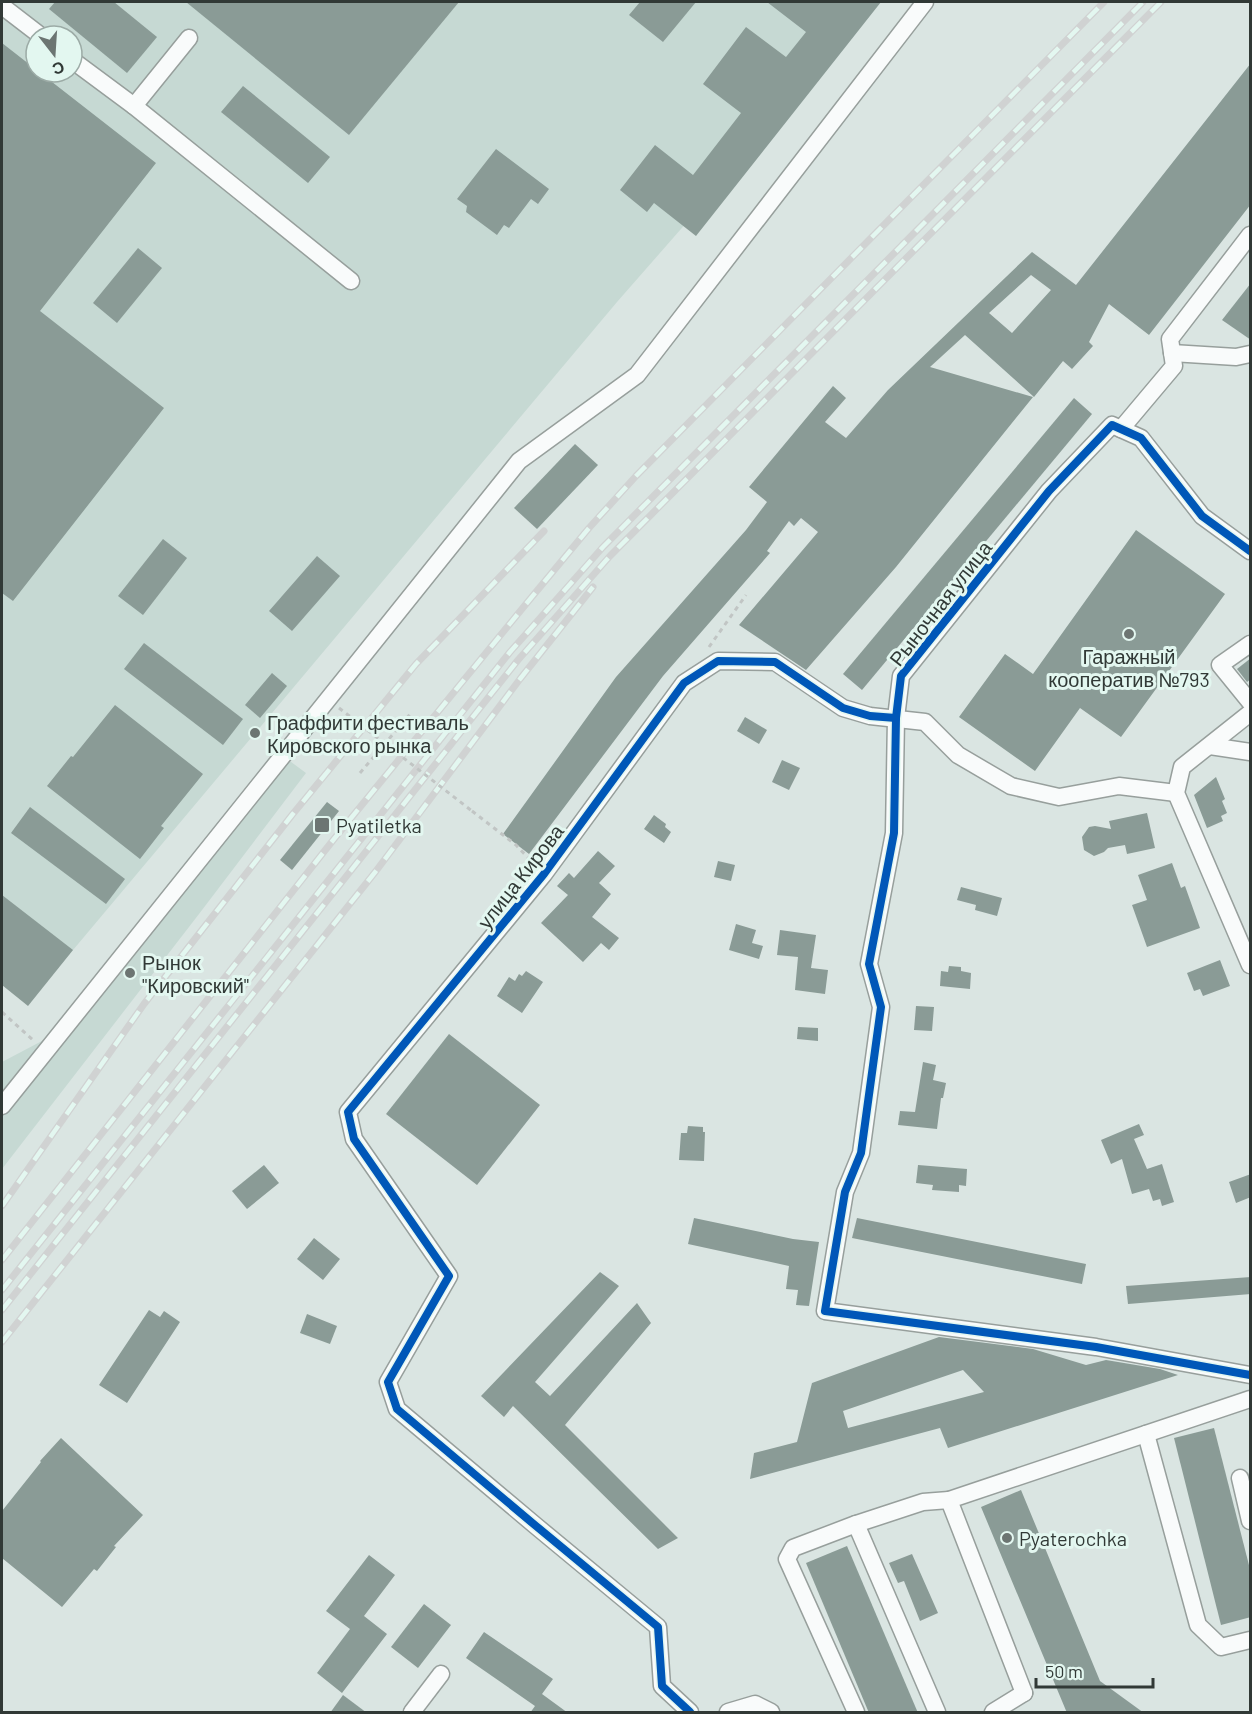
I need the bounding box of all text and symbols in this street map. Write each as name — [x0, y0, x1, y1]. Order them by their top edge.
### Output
north arrow — [24, 24, 84, 84]
text: С — [50, 58, 67, 80]
street label: Рыночная улица — [884, 535, 997, 670]
marker: Гаражный кооператив №793 — [1122, 627, 1136, 641]
place label: Гаражный кооператив №793 — [1048, 644, 1210, 691]
place label: Граффити фестиваль Кировского рынка — [267, 710, 469, 757]
marker: Граффити фестиваль Кировского рынка — [248, 726, 262, 740]
place label: Pyatiletka — [336, 813, 422, 837]
marker: Pyatiletka — [313, 816, 331, 834]
street label: улица Кирова — [472, 818, 569, 933]
place label: Рынок "Кировский" — [142, 950, 249, 997]
marker: Рынок "Кировский" — [123, 966, 137, 980]
place label: Pyaterochka — [1019, 1526, 1127, 1550]
marker: Pyaterochka — [1000, 1531, 1014, 1545]
scale bar — [1036, 1651, 1153, 1689]
text: 50 m — [1045, 1660, 1083, 1682]

